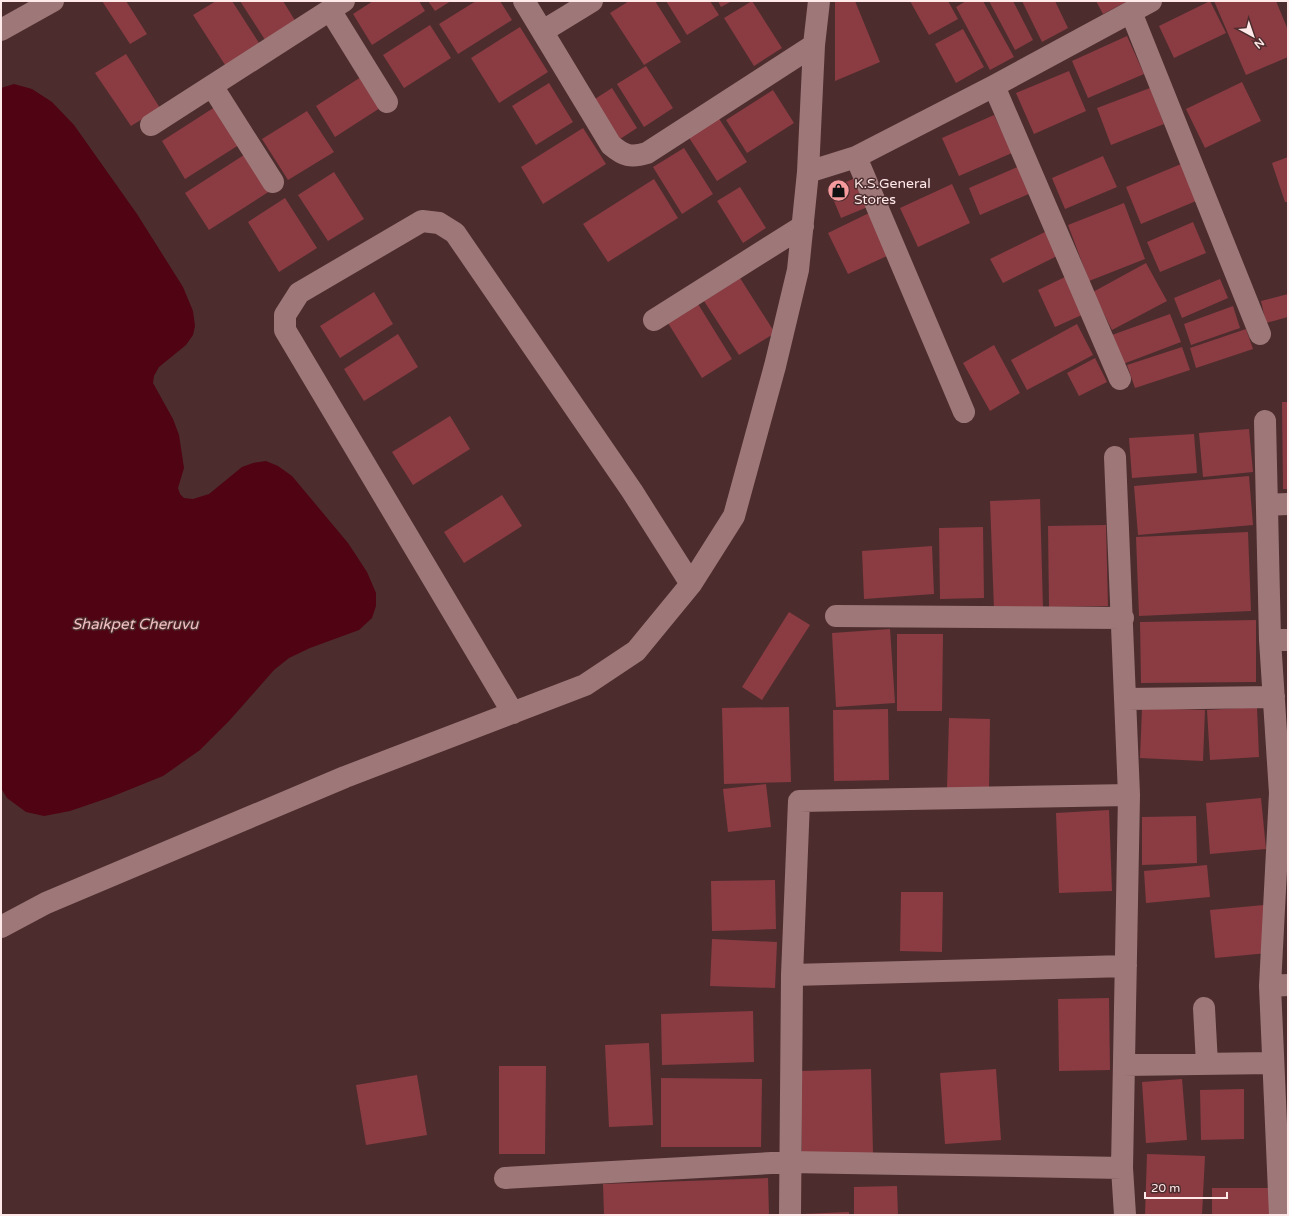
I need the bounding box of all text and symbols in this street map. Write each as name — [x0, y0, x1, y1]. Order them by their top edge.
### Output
north arrow — [1233, 16, 1273, 56]
text: N — [1252, 35, 1267, 51]
place label: K.S.General Stores — [854, 175, 931, 208]
shop icon: K.S.General Stores — [826, 178, 852, 204]
water label: Shaikpet Cheruvu — [72, 615, 199, 633]
scale bar — [1145, 1174, 1227, 1200]
text: 20 m — [1151, 1181, 1180, 1195]

